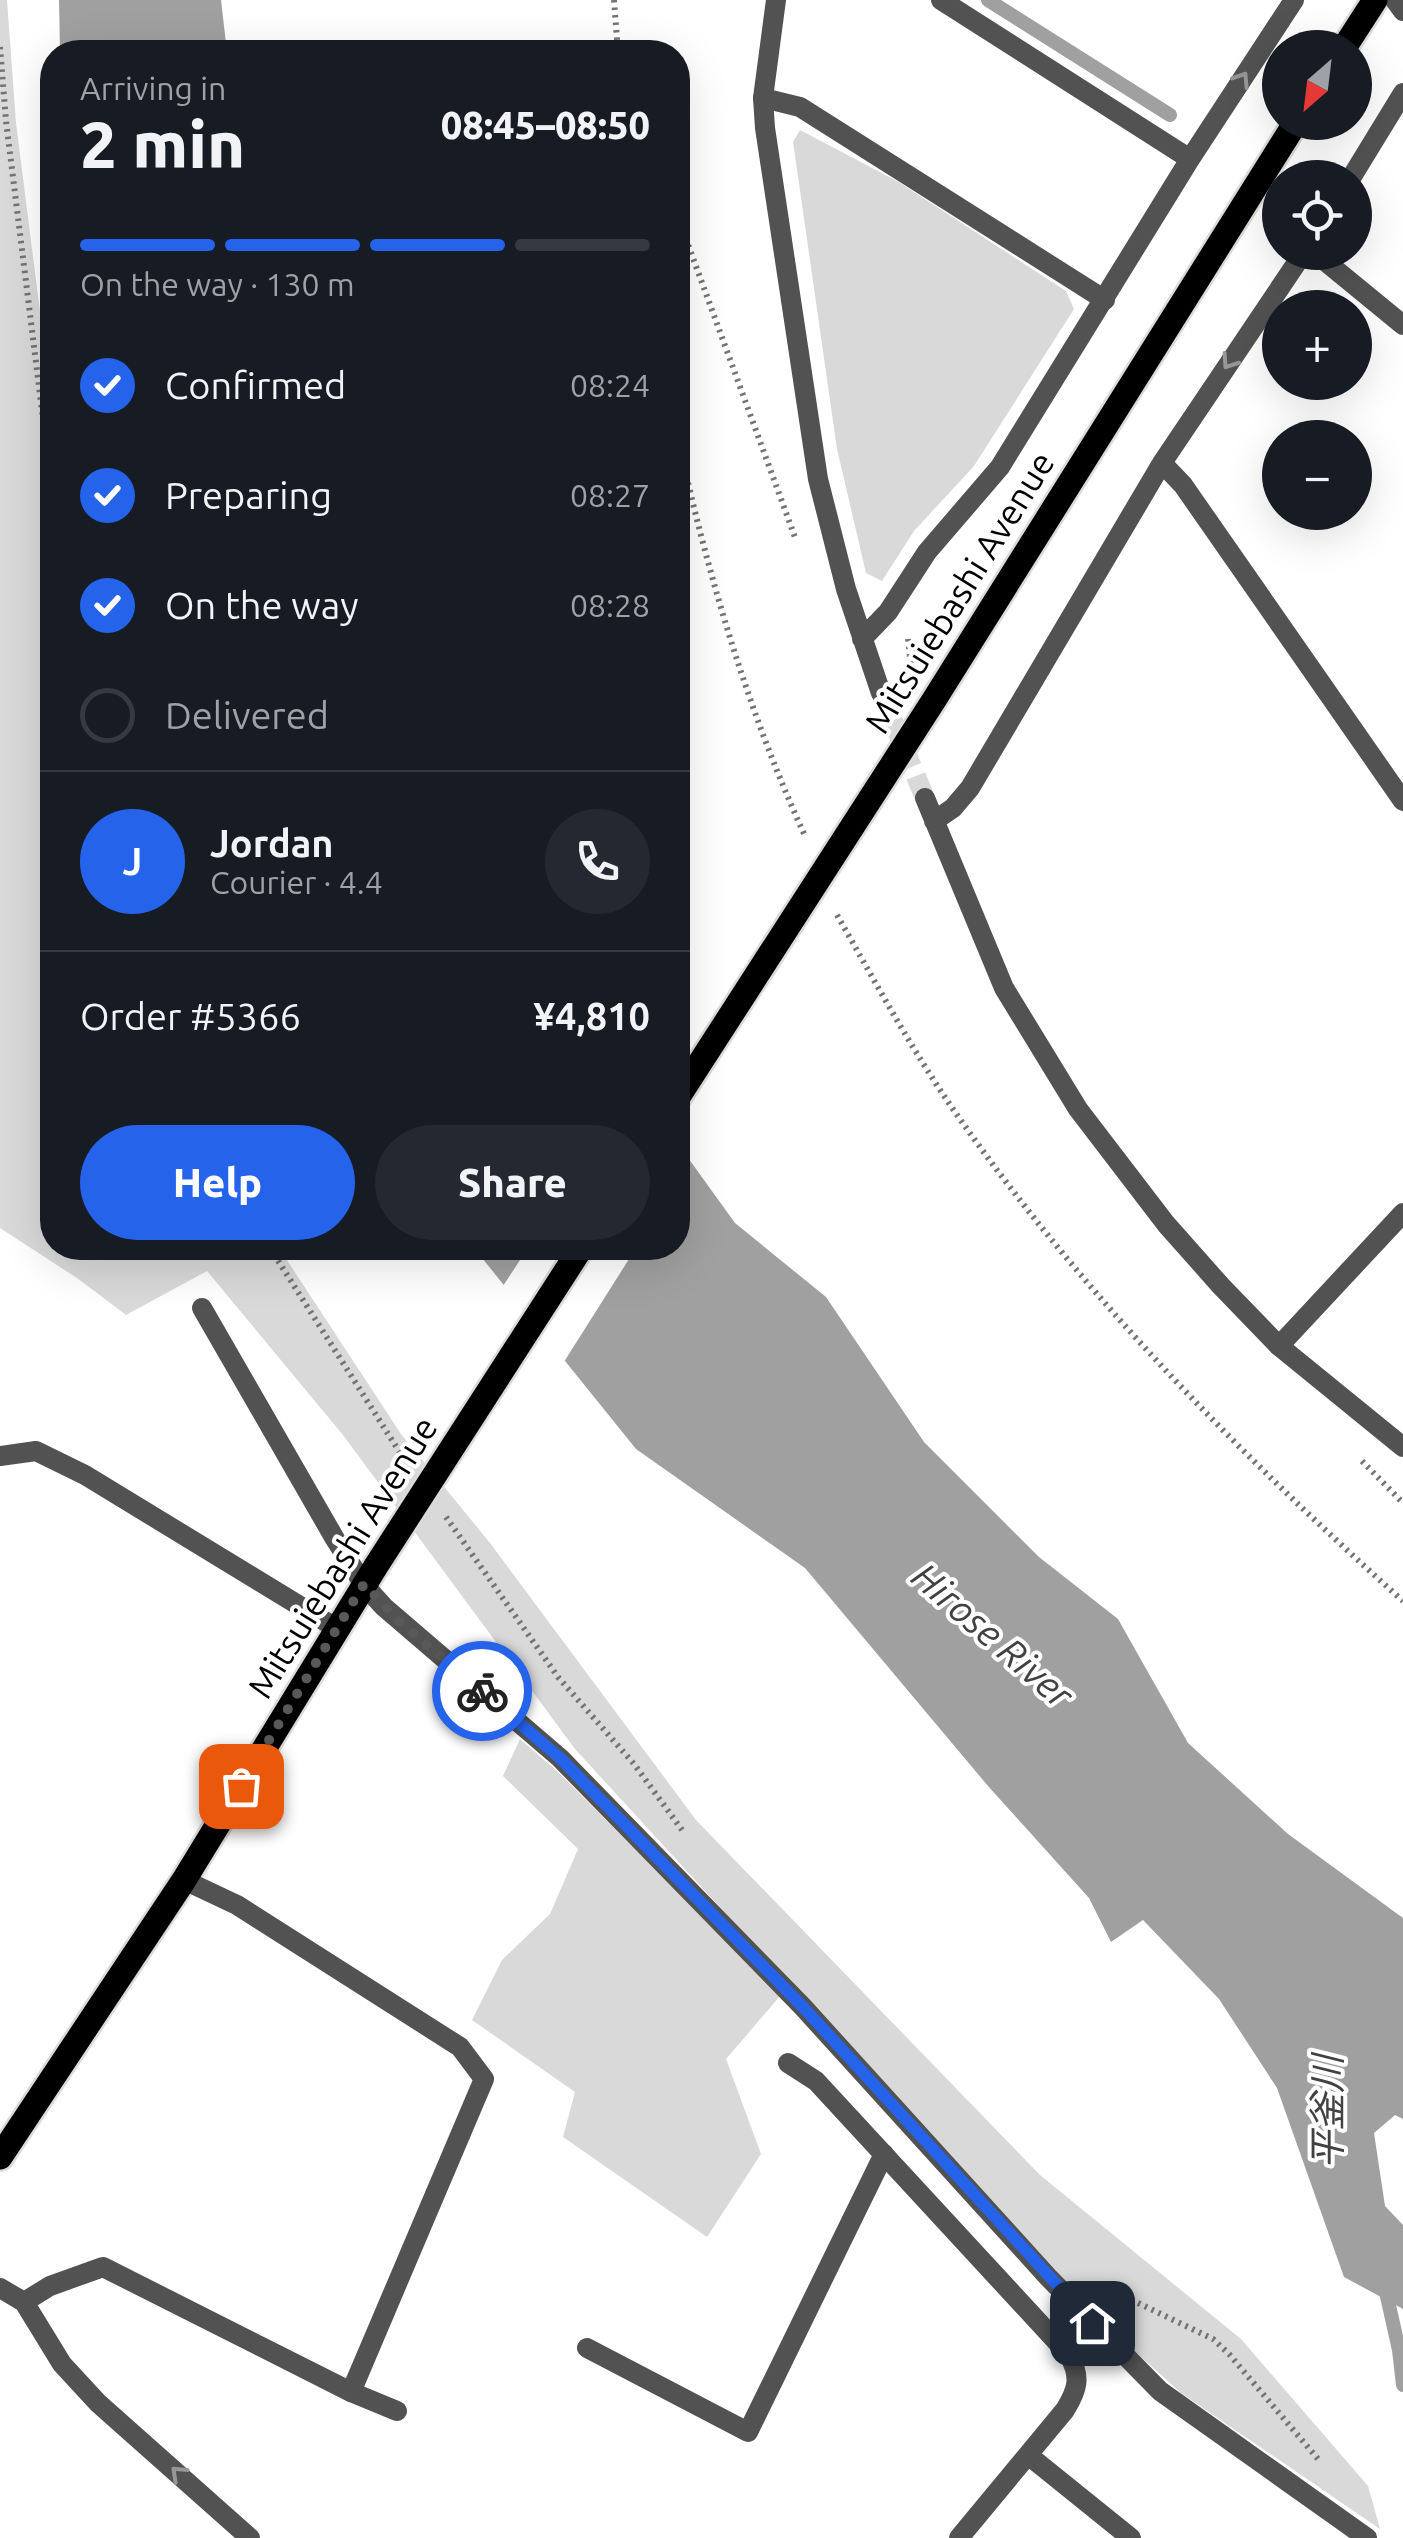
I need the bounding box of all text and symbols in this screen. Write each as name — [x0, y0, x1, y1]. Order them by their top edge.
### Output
north arrow — [1262, 30, 1372, 140]
map controls — [1262, 30, 1372, 530]
text: Arriving in — [80, 70, 226, 106]
one-way arrow — [1229, 72, 1248, 90]
text: 08:45–08:50 — [441, 104, 650, 146]
text: 2 min — [80, 107, 245, 180]
button: locate — [1262, 160, 1372, 270]
text: On the way · 130 m — [80, 266, 355, 302]
button: + — [1262, 290, 1372, 400]
one-way arrow — [1223, 352, 1242, 370]
icon: check — [80, 358, 135, 413]
text: Confirmed — [165, 364, 346, 406]
text: 08:24 — [570, 367, 650, 403]
button: − — [1262, 420, 1372, 530]
street label: Mitsuiebashi Avenue — [856, 444, 1062, 740]
icon: check — [80, 468, 135, 523]
text: Preparing — [165, 474, 332, 516]
text: 08:27 — [570, 477, 650, 513]
icon: check — [80, 578, 135, 633]
text: On the way — [165, 584, 358, 626]
text: 08:28 — [570, 587, 650, 623]
text: Delivered — [165, 694, 329, 736]
button: phone — [545, 809, 650, 914]
text: Jordan — [210, 822, 334, 864]
text: J — [123, 840, 142, 882]
text: Courier · 4.4 — [210, 864, 383, 900]
text: Order #5366 — [80, 995, 301, 1037]
text: ¥4,810 — [533, 995, 650, 1037]
button: Help — [80, 1125, 355, 1240]
button: Share — [375, 1125, 650, 1240]
street label: Mitsuiebashi Avenue — [239, 1409, 445, 1705]
water label: Hirose River — [904, 1554, 1083, 1717]
courier — [432, 1641, 532, 1741]
icon: bike — [455, 1664, 510, 1719]
pin — [199, 1744, 284, 1829]
icon: bag — [214, 1759, 269, 1814]
water label: 平釜川 — [1306, 2051, 1348, 2169]
pin — [1050, 2281, 1135, 2366]
icon: home — [1065, 2296, 1120, 2351]
one-way arrow — [171, 2467, 190, 2485]

